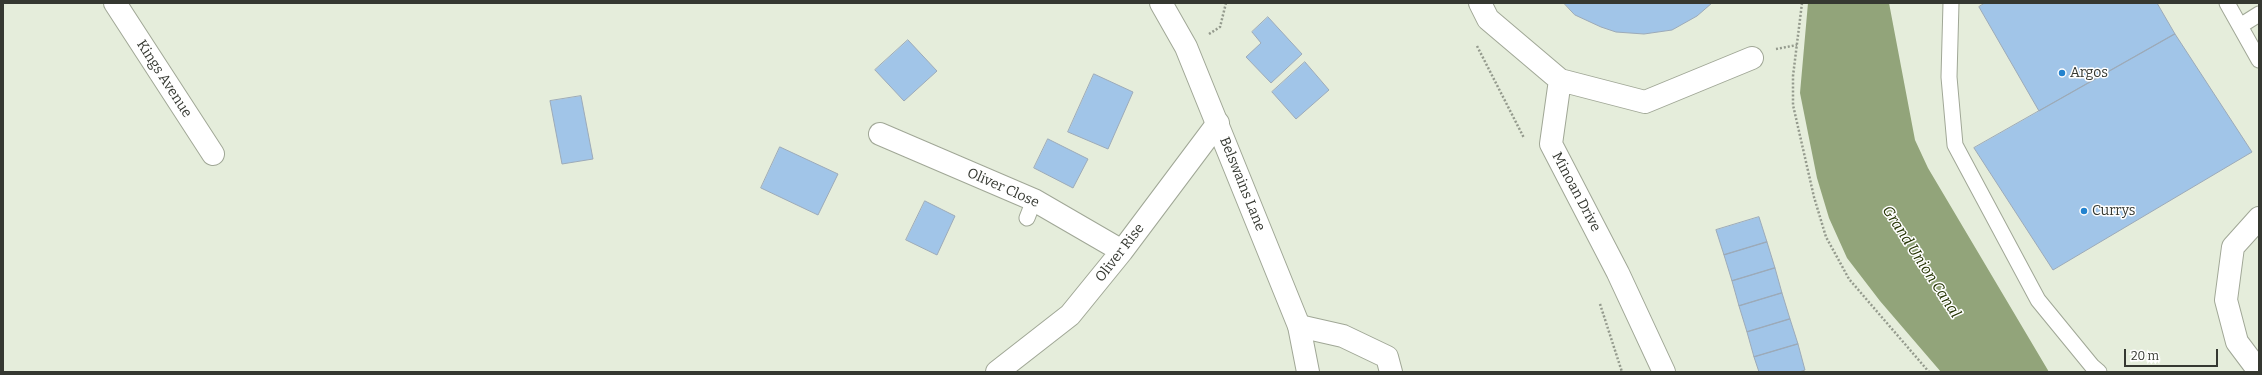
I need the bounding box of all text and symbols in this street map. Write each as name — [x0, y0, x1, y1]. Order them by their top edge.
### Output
street label: Kings Avenue — [133, 37, 195, 121]
place label: Argos — [2070, 65, 2108, 81]
marker: Argos — [2057, 68, 2067, 78]
street label: Belswains Lane — [1216, 135, 1268, 233]
street label: Minoan Drive — [1548, 149, 1604, 235]
street label: Oliver Close — [964, 165, 1042, 211]
water label: Grand Union Canal — [1878, 203, 1964, 321]
place label: Currys — [2092, 203, 2135, 219]
marker: Currys — [2079, 206, 2089, 216]
street label: Oliver Rise — [1092, 220, 1148, 286]
scale bar — [2126, 341, 2220, 367]
text: 20 m — [2131, 349, 2159, 363]

